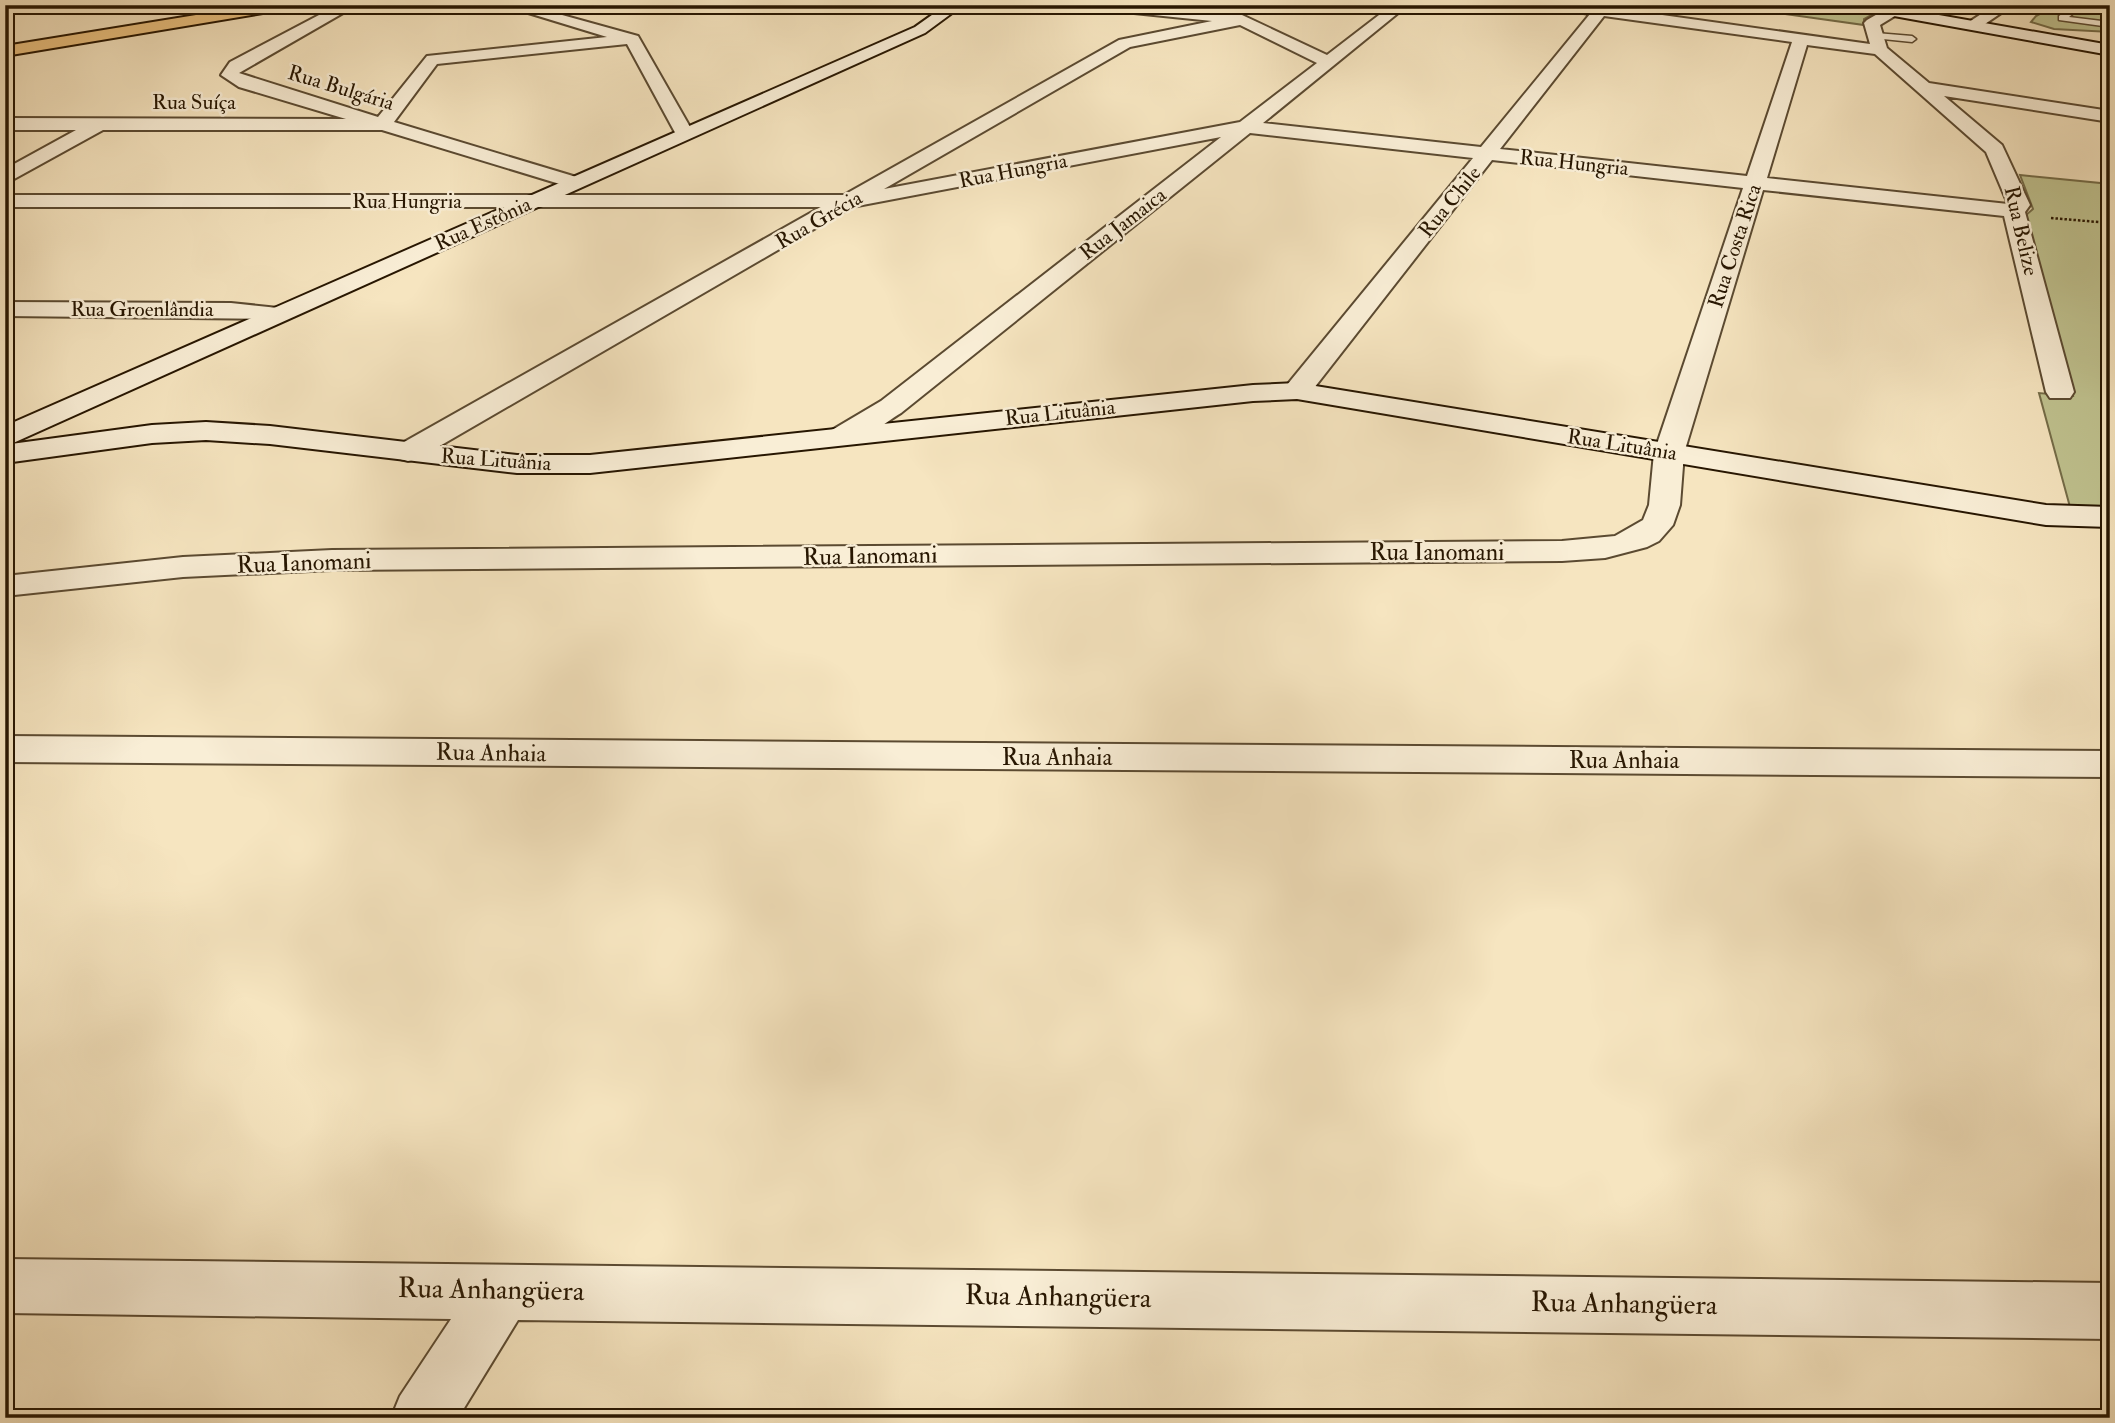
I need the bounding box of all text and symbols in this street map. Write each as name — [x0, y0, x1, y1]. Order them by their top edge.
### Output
street label: Rua Bulgária — [285, 59, 398, 117]
street label: Rua Suíça — [152, 89, 236, 116]
street label: Rua Hungria — [1518, 144, 1630, 182]
street label: Rua Hungria — [957, 147, 1070, 195]
street label: Rua Chile — [1413, 160, 1487, 243]
street label: Rua Costa Rica — [1702, 180, 1768, 311]
street label: Rua Jamaica — [1074, 181, 1172, 266]
street label: Rua Grécia — [771, 184, 867, 256]
street label: Rua Belize — [1998, 184, 2044, 279]
street label: Rua Hungria — [352, 188, 462, 215]
street label: Rua Estônia — [430, 191, 536, 257]
street label: Rua Groenlândia — [70, 296, 214, 323]
street label: Rua Lituânia — [1004, 394, 1117, 432]
street label: Rua Lituânia — [1565, 423, 1679, 467]
street label: Rua Lituânia — [440, 443, 553, 477]
street label: Rua Ianomani — [1370, 537, 1504, 568]
street label: Rua Ianomani — [802, 539, 938, 573]
street label: Rua Ianomani — [236, 545, 372, 581]
street label: Rua Anhaia — [435, 737, 548, 769]
street label: Rua Anhaia — [1002, 742, 1113, 773]
street label: Rua Anhaia — [1569, 745, 1680, 776]
street label: Rua Anhangüera — [397, 1271, 585, 1309]
street label: Rua Anhangüera — [964, 1278, 1152, 1316]
street label: Rua Anhangüera — [1530, 1285, 1718, 1323]

